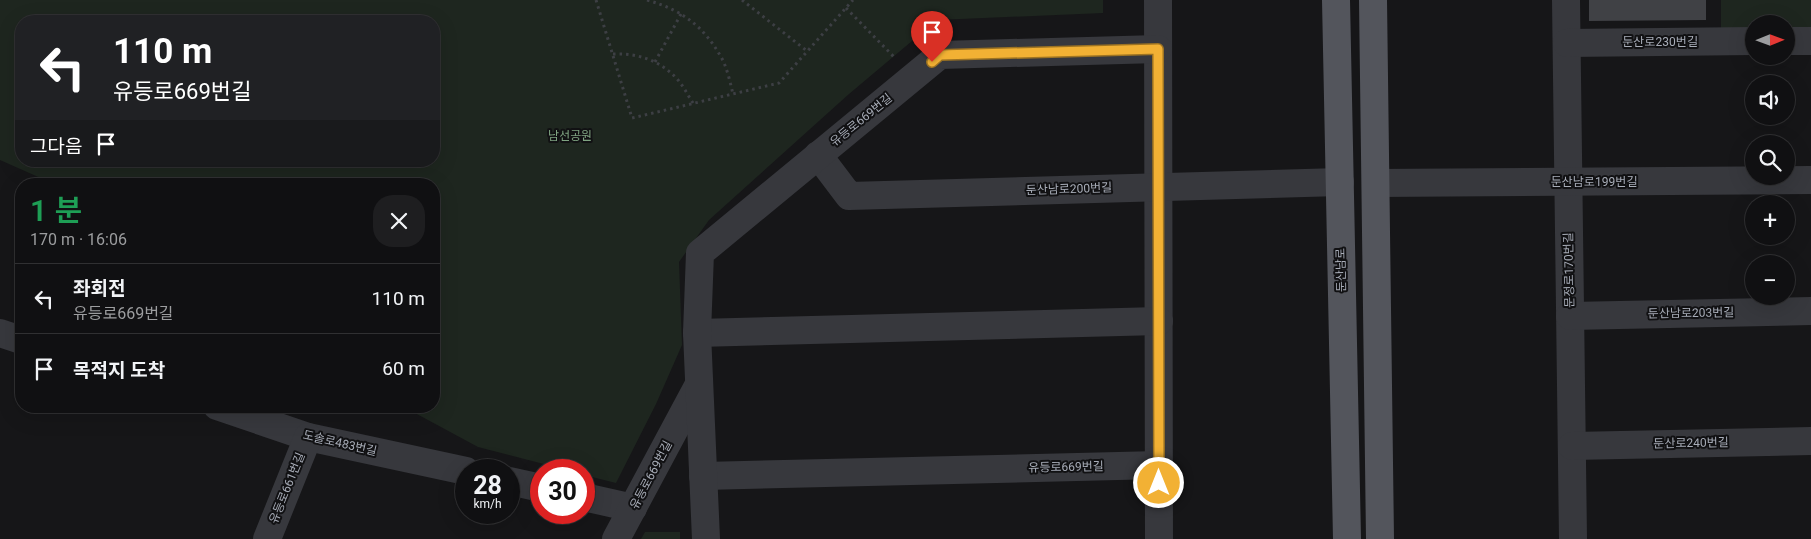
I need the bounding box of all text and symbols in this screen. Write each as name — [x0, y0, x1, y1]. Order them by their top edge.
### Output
pin — [911, 11, 953, 62]
north arrow — [1745, 15, 1795, 65]
map controls — [1745, 15, 1795, 305]
icon: arrive — [918, 18, 946, 46]
text: 110 m — [113, 31, 212, 72]
icon: left — [30, 35, 95, 100]
street label: 둔산로230번길 — [1622, 35, 1698, 49]
button: sound — [1745, 75, 1795, 125]
text: 유등로669번길 — [113, 79, 251, 104]
street label: 유등로669번길 — [827, 91, 895, 149]
park label: 남선공원 — [548, 129, 592, 143]
icon: arrive — [92, 130, 120, 158]
text: 그다음 — [30, 135, 82, 158]
button: search — [1745, 135, 1795, 185]
street label: 둔산남로199번길 — [1551, 175, 1637, 189]
street label: 둔산남로200번길 — [1026, 180, 1112, 198]
text: 1 분 — [30, 193, 82, 228]
button: close — [373, 195, 425, 247]
button: + — [1745, 195, 1795, 245]
text: 170 m · 16:06 — [30, 230, 127, 249]
street label: 문정로170번길 — [1561, 232, 1577, 308]
street label: 둔산남로 — [1334, 248, 1348, 292]
button: − — [1745, 255, 1795, 305]
text: 좌회전 — [73, 277, 125, 300]
icon: left — [30, 285, 58, 313]
text: 110 m — [372, 287, 425, 310]
text: 유등로669번길 — [73, 304, 174, 323]
street label: 둔산남로203번길 — [1648, 305, 1734, 321]
icon: arrive — [30, 355, 58, 383]
text: 60 m — [382, 357, 425, 380]
text: 목적지 도착 — [73, 359, 165, 382]
street label: 도솔로483번길 — [302, 428, 378, 458]
street label: 둔산로240번길 — [1653, 435, 1729, 451]
street label: 유등로669번길 — [627, 438, 675, 512]
street label: 유등로661번길 — [266, 450, 308, 526]
position arrow — [1132, 456, 1184, 508]
speed limit sign: 30 — [530, 459, 595, 524]
street label: 유등로669번길 — [1028, 459, 1104, 475]
text: 28 — [473, 471, 502, 500]
text: km/h — [473, 497, 502, 511]

